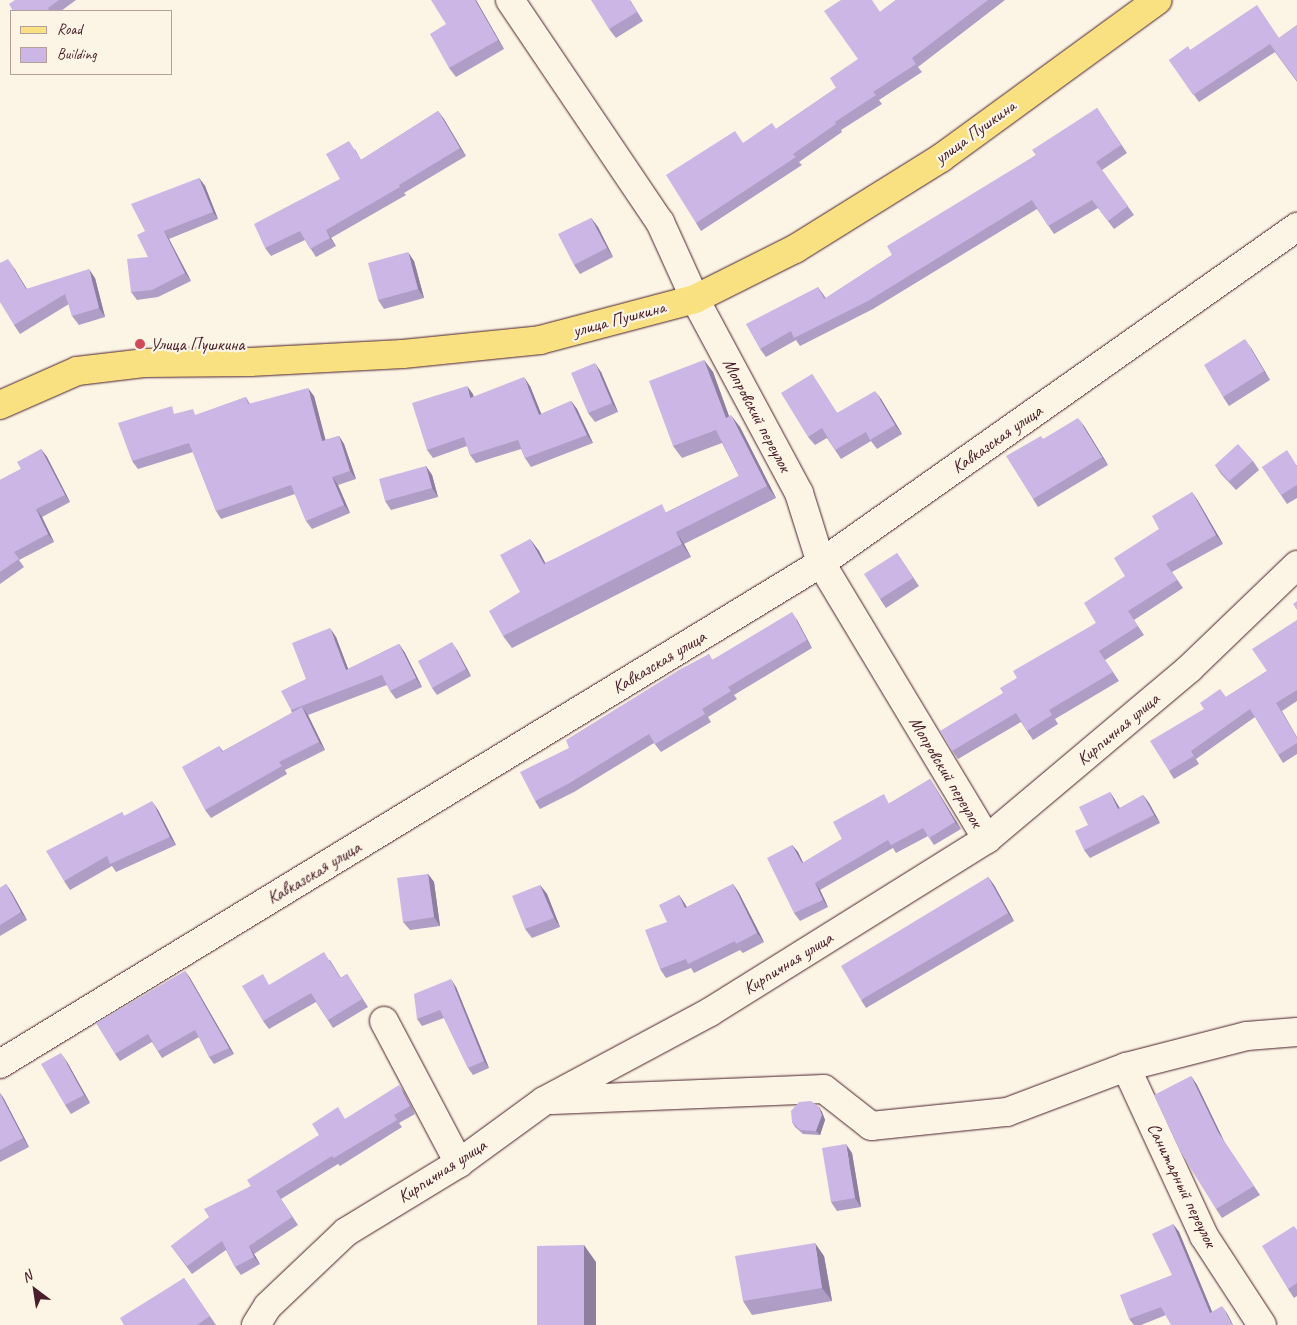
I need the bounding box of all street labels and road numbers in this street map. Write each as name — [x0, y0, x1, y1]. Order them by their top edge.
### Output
street label: улица Пушкина — [930, 95, 1020, 169]
street label: улица Пушкина — [570, 296, 668, 342]
street label: Мопровский переулок — [718, 354, 796, 476]
street label: Кавказская улица — [947, 400, 1047, 478]
street label: Кавказская улица — [608, 625, 710, 699]
street label: Кирпичная улица — [1072, 688, 1164, 770]
street label: Мопровский переулок — [904, 713, 988, 831]
street label: Кавказская улица — [263, 836, 365, 910]
street label: Кирпичная улица — [739, 927, 837, 999]
street label: Санитарный переулок — [1143, 1119, 1221, 1251]
street label: Кирпичная улица — [393, 1134, 491, 1208]

